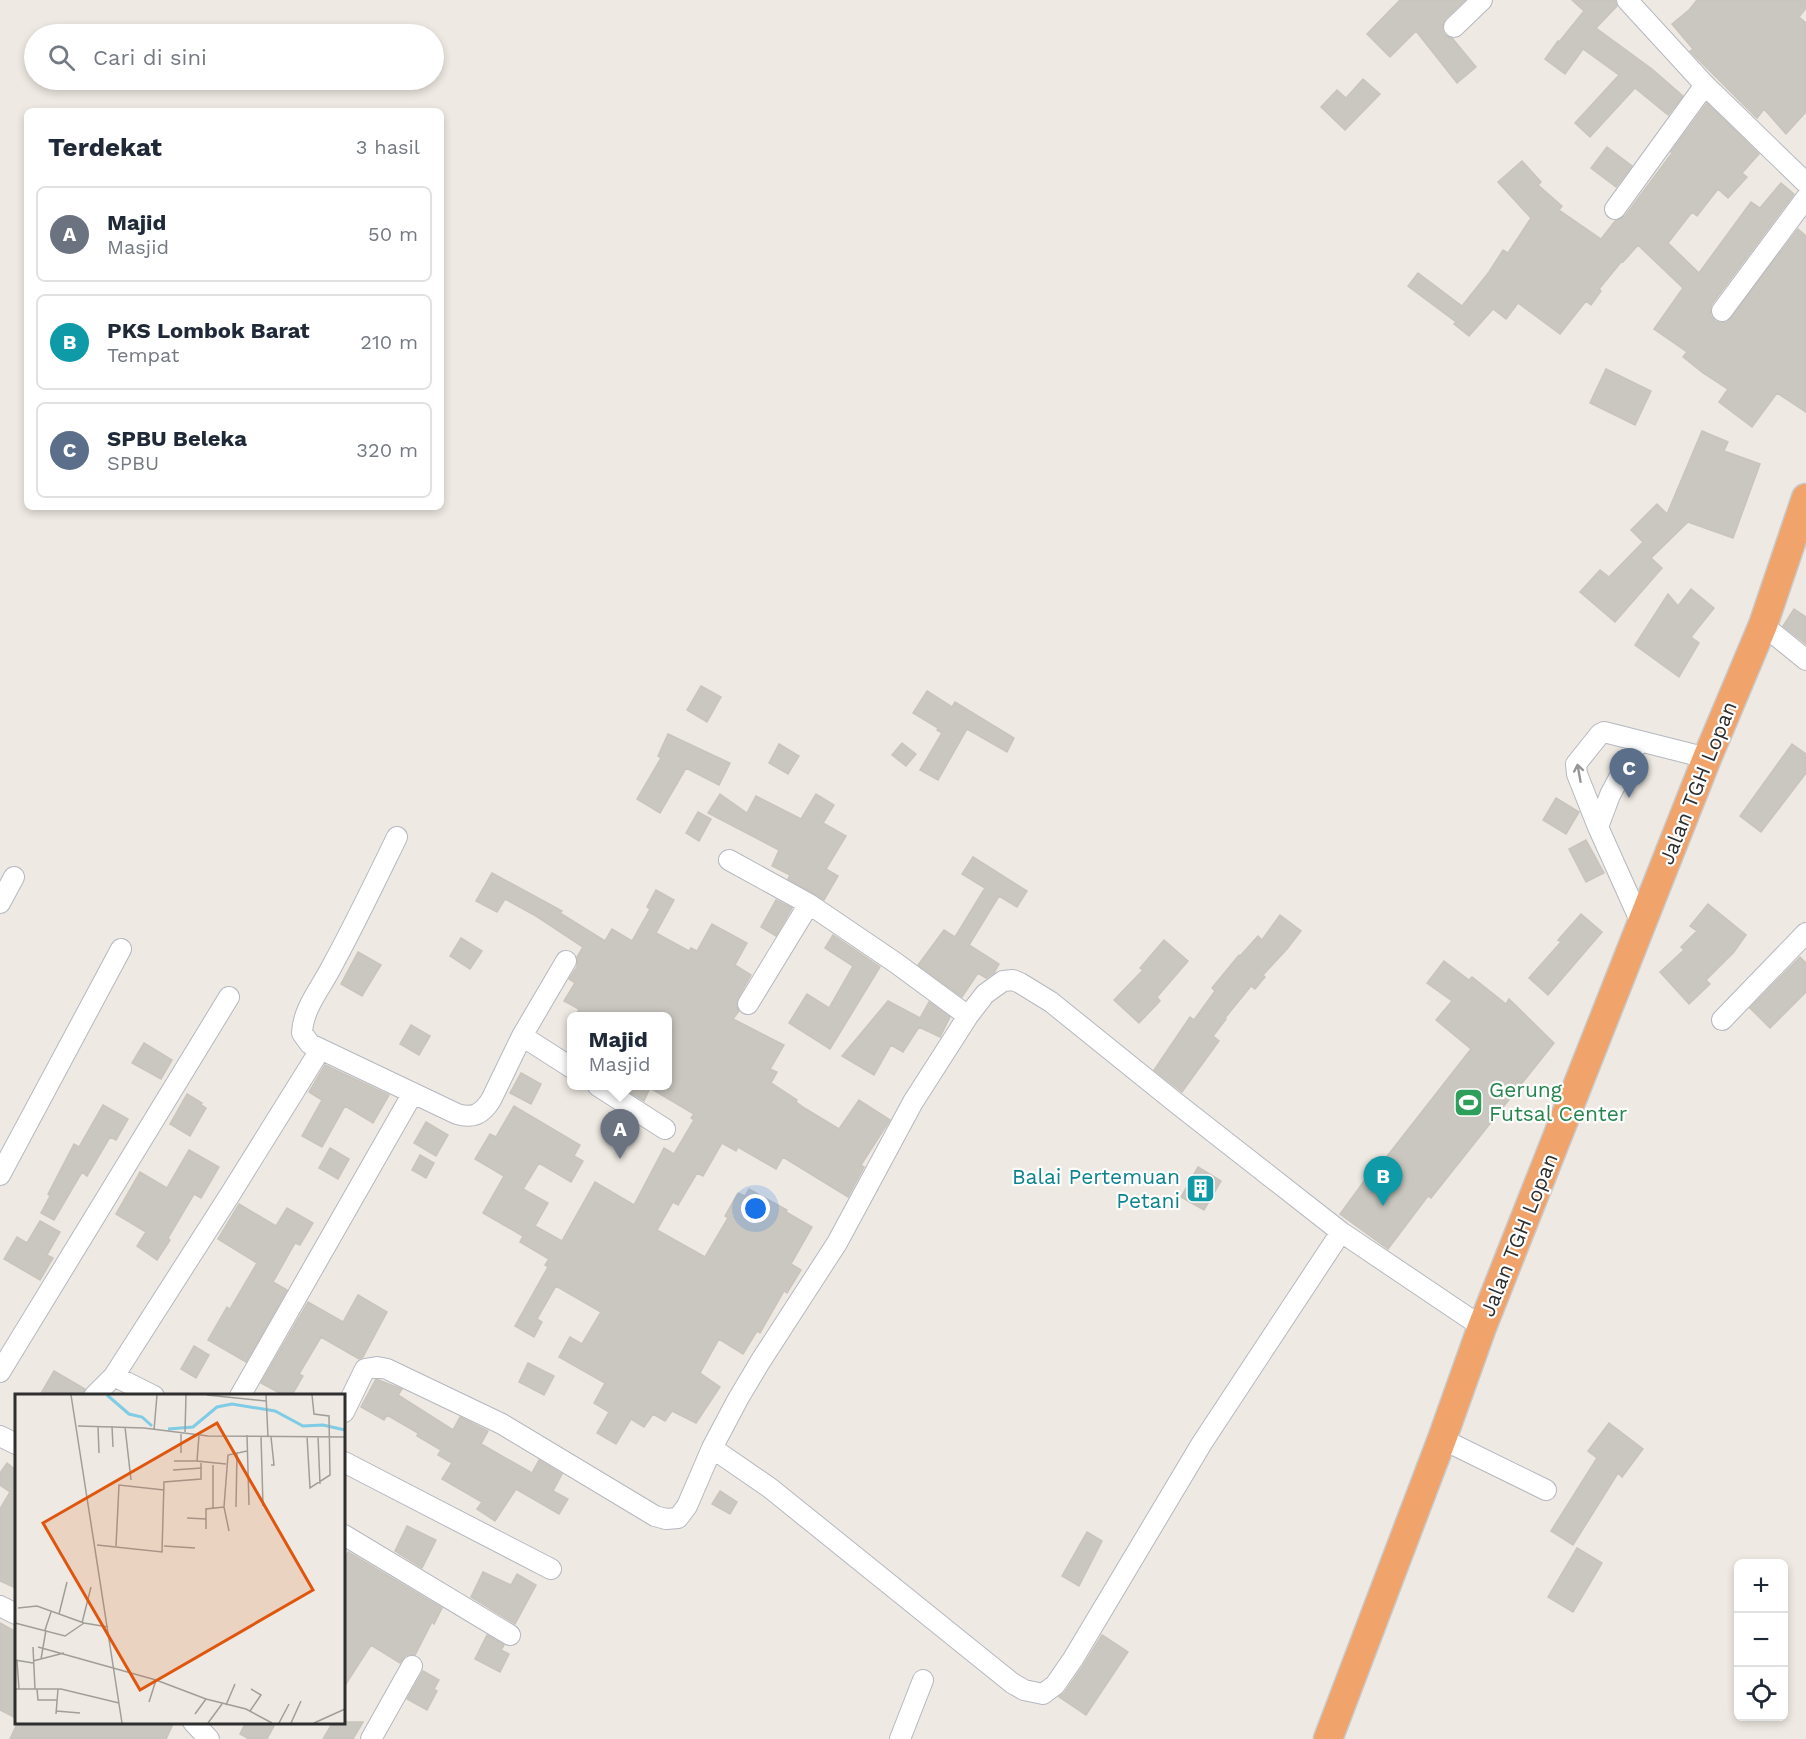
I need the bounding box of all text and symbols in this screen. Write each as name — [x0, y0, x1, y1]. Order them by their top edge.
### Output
search box — [24, 24, 444, 90]
icon: search — [45, 41, 78, 74]
text: Cari di sini — [93, 45, 207, 70]
text: Terdekat — [48, 132, 162, 162]
text: 3 hasil — [356, 135, 420, 159]
text: Majid — [107, 210, 166, 235]
text: A — [63, 222, 76, 246]
text: 50 m — [368, 222, 418, 246]
text: Masjid — [107, 235, 169, 259]
text: PKS Lombok Barat — [107, 318, 310, 343]
text: B — [63, 330, 76, 354]
text: 210 m — [360, 330, 418, 354]
text: Tempat — [107, 343, 179, 367]
text: SPBU Beleka — [107, 426, 247, 451]
text: C — [63, 438, 76, 462]
text: 320 m — [356, 438, 418, 462]
text: SPBU — [107, 451, 159, 475]
street label: Jalan TGH Lopan — [1653, 697, 1742, 868]
pin: C — [1610, 748, 1648, 798]
one-way arrow — [1573, 764, 1584, 783]
popup — [567, 1012, 672, 1090]
text: Majid — [589, 1027, 648, 1052]
text: Masjid — [589, 1052, 651, 1076]
place label: Gerung Futsal Center — [1489, 1077, 1628, 1126]
sports icon: Gerung Futsal Center — [1452, 1086, 1484, 1118]
pin: A — [600, 1110, 640, 1159]
street label: Jalan TGH Lopan — [1474, 1149, 1563, 1320]
pin: B — [1364, 1156, 1402, 1206]
place label: Balai Pertemuan Petani — [1012, 1164, 1180, 1213]
building icon: Balai Pertemuan Petani — [1185, 1173, 1217, 1205]
your location — [741, 1194, 770, 1223]
inset map — [15, 1394, 345, 1724]
map controls — [1734, 1559, 1788, 1721]
button: + — [1734, 1559, 1788, 1613]
button: − — [1734, 1613, 1788, 1667]
button: locate — [1734, 1667, 1788, 1721]

